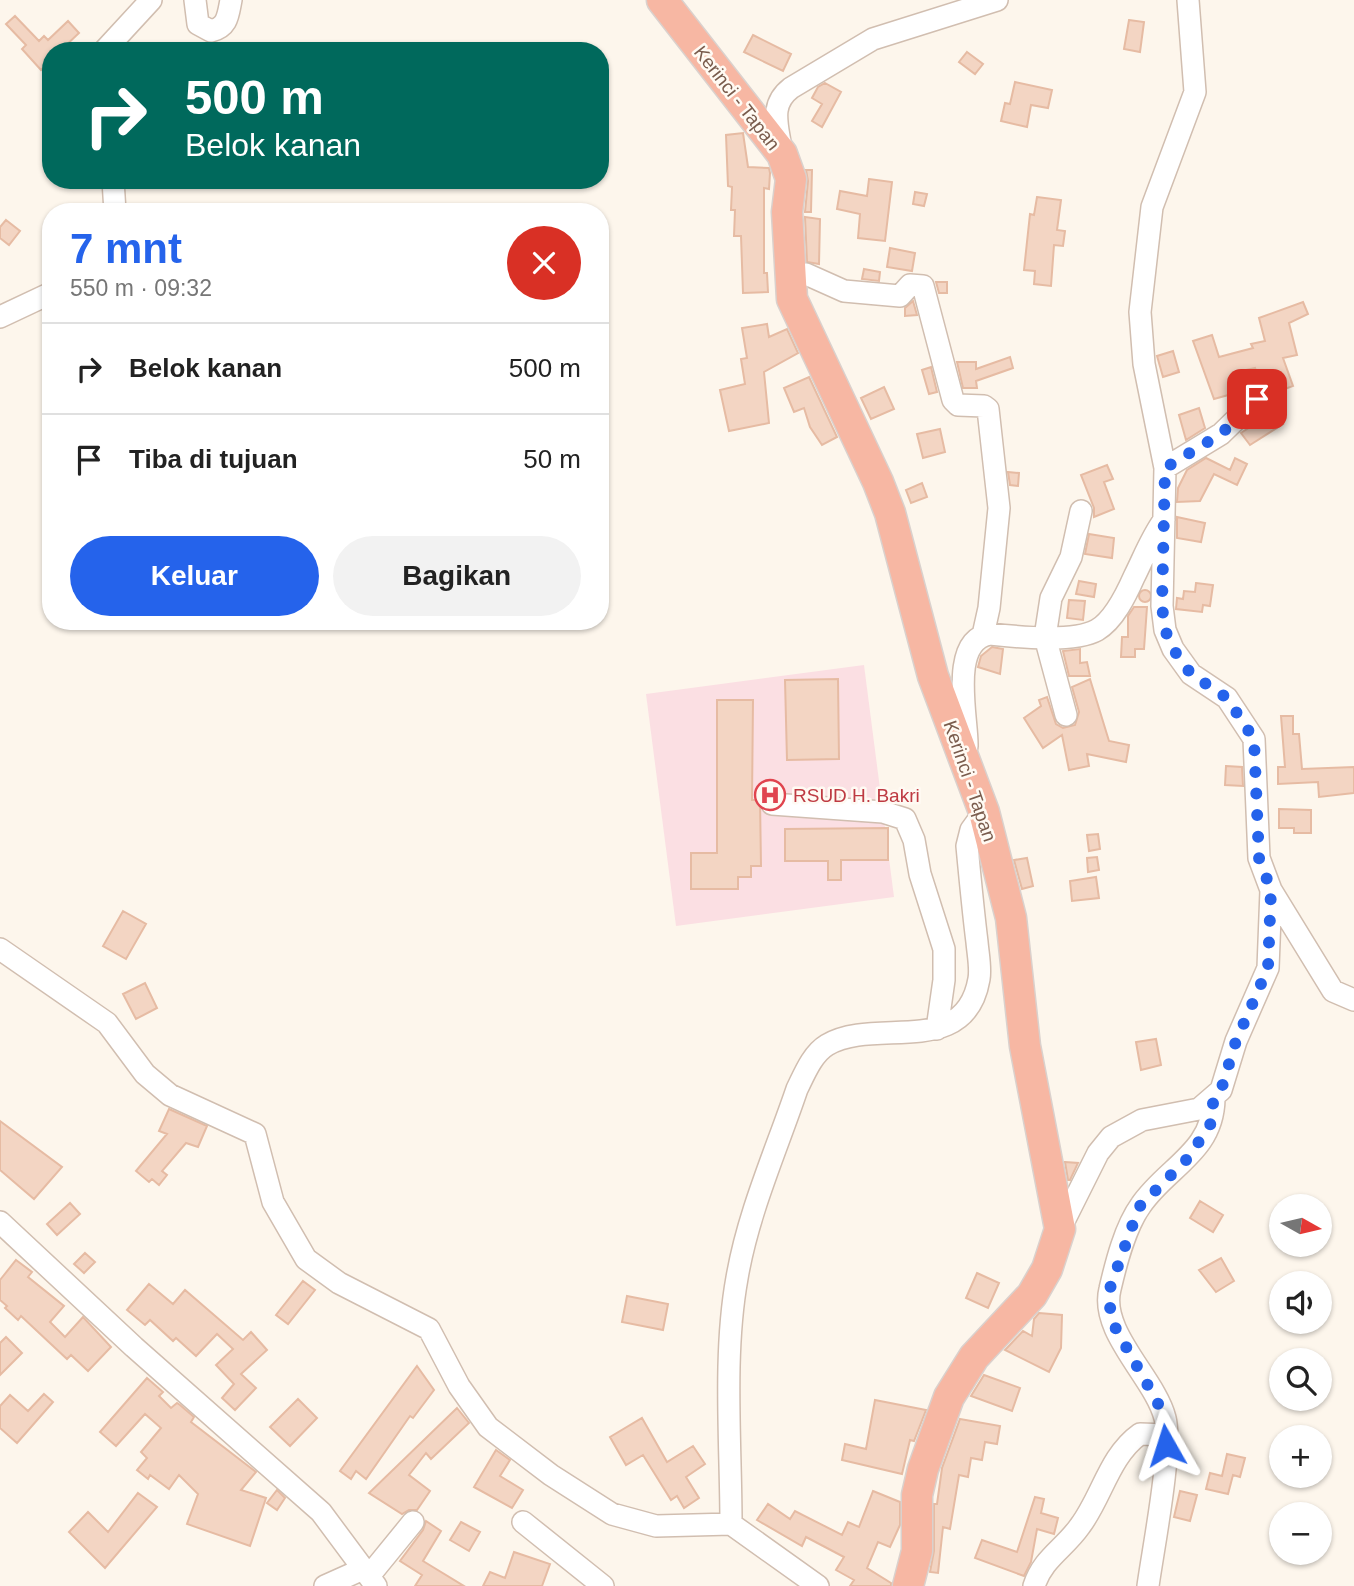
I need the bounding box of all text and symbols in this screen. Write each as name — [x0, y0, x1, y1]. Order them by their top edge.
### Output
street label: Kerinci - Tapan — [690, 42, 784, 154]
icon: right — [70, 70, 161, 161]
text: 500 m — [185, 70, 324, 124]
text: Belok kanan — [185, 127, 361, 163]
text: 7 mnt — [70, 225, 182, 272]
button: close — [507, 226, 581, 300]
text: 550 m · 09:32 — [70, 275, 212, 301]
icon: right — [70, 350, 108, 388]
text: Belok kanan — [129, 353, 282, 383]
text: 500 m — [509, 353, 581, 383]
pin — [1227, 369, 1287, 429]
icon: arrive — [1238, 380, 1276, 418]
icon: arrive — [70, 441, 108, 479]
text: Tiba di tujuan — [129, 444, 298, 474]
text: 50 m — [523, 444, 581, 474]
button: Keluar — [70, 536, 319, 616]
button: Bagikan — [333, 536, 581, 616]
street label: Kerinci - Tapan — [939, 718, 1001, 844]
hospital icon: RSUD H. Bakri — [753, 778, 787, 812]
place label: RSUD H. Bakri — [793, 785, 920, 806]
north arrow — [1269, 1194, 1332, 1256]
map controls — [1269, 1194, 1332, 1565]
button: sound — [1269, 1271, 1332, 1334]
button: search — [1269, 1348, 1332, 1411]
position arrow — [1129, 1408, 1203, 1482]
button: + — [1269, 1425, 1332, 1488]
button: − — [1269, 1502, 1332, 1565]

